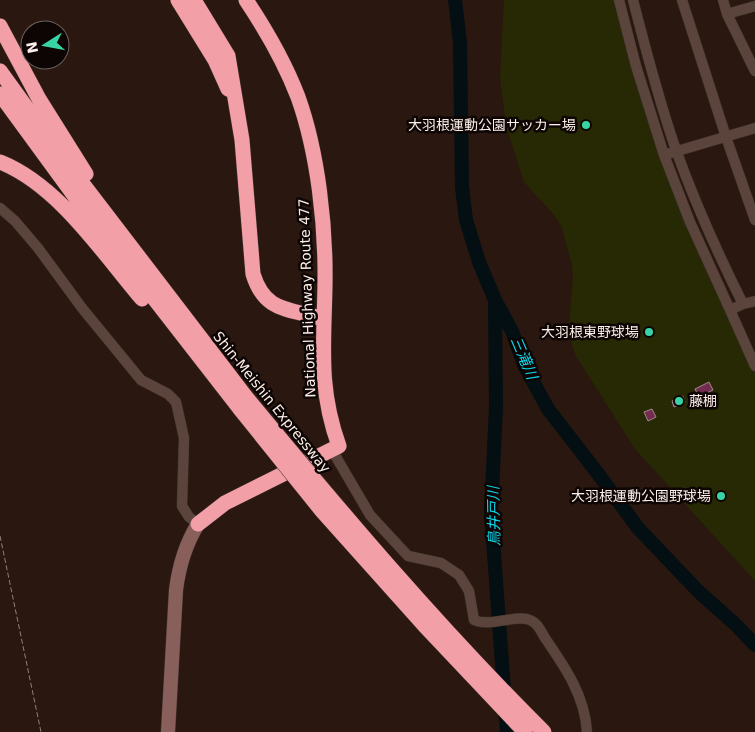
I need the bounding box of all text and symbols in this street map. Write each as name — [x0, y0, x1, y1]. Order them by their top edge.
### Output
north arrow — [20, 20, 70, 70]
text: N — [23, 40, 41, 55]
place label: 大羽根運動公園サッカー場 — [408, 117, 576, 133]
marker: 大羽根運動公園サッカー場 — [580, 119, 592, 131]
street label: National Highway Route 477 — [296, 198, 318, 398]
place label: 大羽根東野球場 — [541, 324, 639, 340]
marker: 大羽根東野球場 — [643, 326, 655, 338]
street label: Shin-Meishin Expressway — [210, 328, 334, 476]
water label: 三滝川 — [507, 334, 542, 384]
place label: 藤棚 — [689, 393, 717, 409]
marker: 藤棚 — [673, 395, 685, 407]
water label: 鳥井戸川 — [484, 484, 504, 546]
place label: 大羽根運動公園野球場 — [571, 488, 711, 504]
marker: 大羽根運動公園野球場 — [715, 490, 727, 502]

